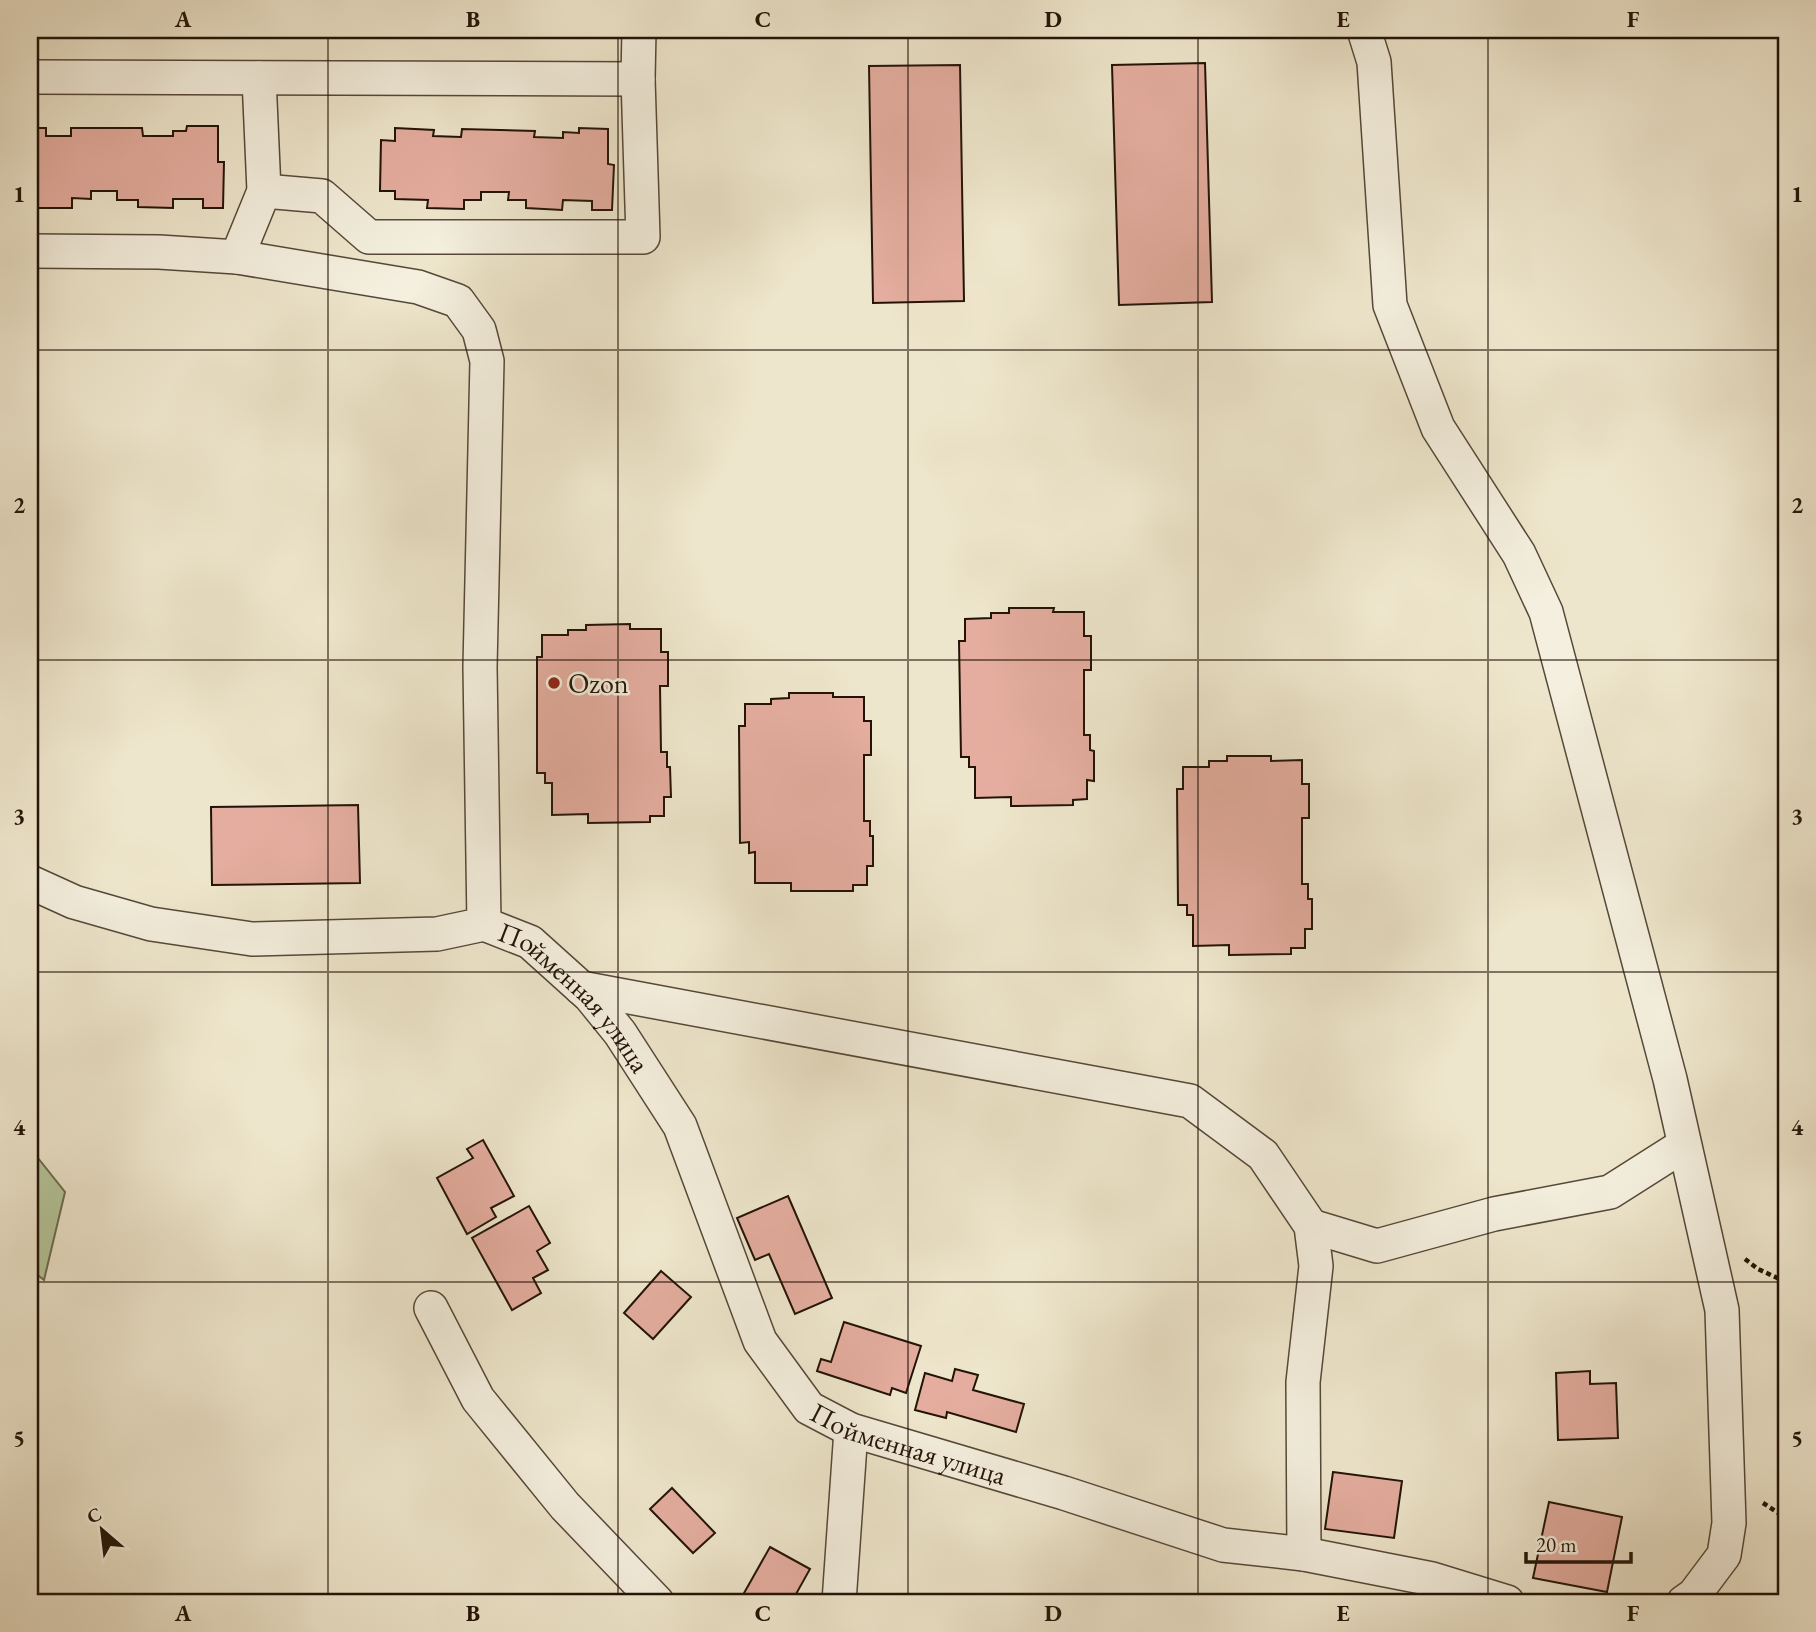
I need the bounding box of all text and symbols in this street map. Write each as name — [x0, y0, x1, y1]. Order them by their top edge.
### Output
text: A — [174, 4, 192, 34]
text: B — [466, 4, 480, 34]
text: C — [755, 4, 771, 34]
text: D — [1044, 4, 1062, 34]
text: E — [1336, 4, 1350, 34]
text: F — [1627, 4, 1640, 34]
text: 1 — [13, 179, 25, 209]
text: 1 — [1791, 179, 1803, 209]
text: 2 — [13, 490, 25, 520]
text: 2 — [1791, 490, 1803, 520]
place label: Ozon — [568, 665, 629, 701]
marker: Ozon — [546, 675, 562, 691]
text: 3 — [13, 801, 25, 831]
text: 3 — [1791, 801, 1803, 831]
street label: Пойменная улица — [493, 913, 659, 1080]
text: 4 — [13, 1112, 26, 1142]
text: 4 — [1791, 1112, 1804, 1142]
street label: Пойменная улица — [804, 1394, 1011, 1493]
text: 5 — [13, 1423, 25, 1453]
text: 5 — [1791, 1423, 1803, 1453]
north arrow — [66, 1496, 136, 1566]
text: С — [82, 1501, 106, 1530]
scale bar — [1526, 1520, 1630, 1564]
text: 20 m — [1536, 1531, 1577, 1558]
text: A — [174, 1598, 192, 1628]
text: B — [466, 1598, 480, 1628]
text: C — [755, 1598, 771, 1628]
text: D — [1044, 1598, 1062, 1628]
text: E — [1336, 1598, 1350, 1628]
text: F — [1627, 1598, 1640, 1628]

